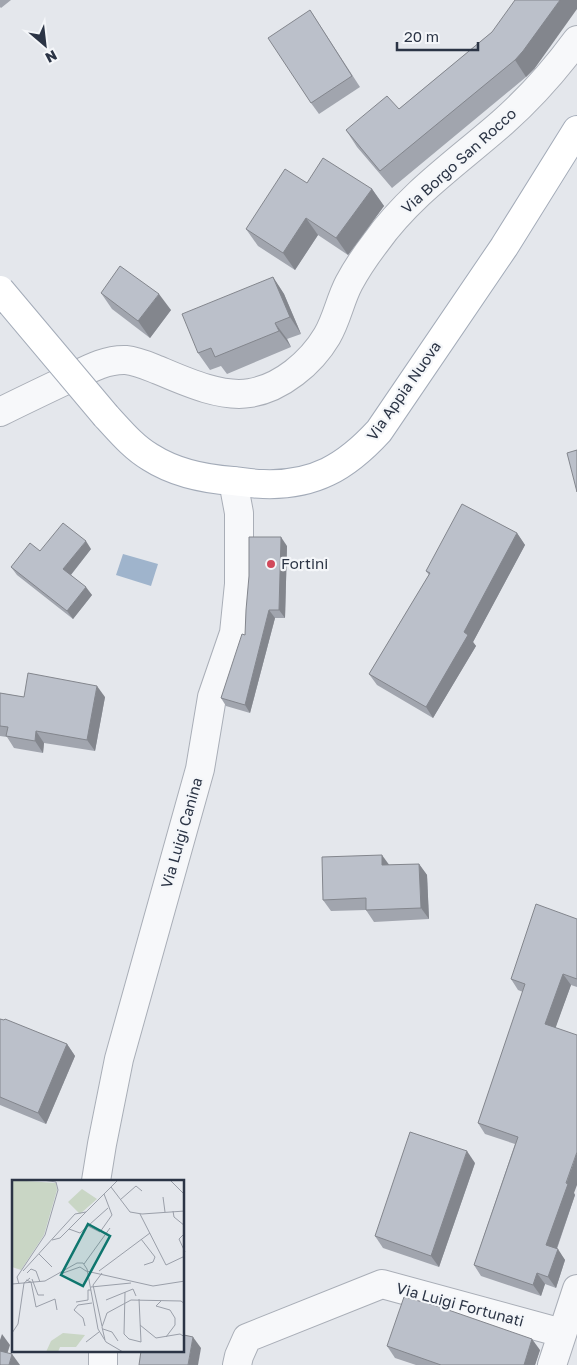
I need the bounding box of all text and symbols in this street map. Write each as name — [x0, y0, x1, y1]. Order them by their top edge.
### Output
north arrow — [20, 20, 70, 70]
scale bar — [397, 20, 478, 52]
text: 20 m — [404, 27, 439, 45]
text: N — [43, 47, 60, 67]
street label: Via Borgo San Rocco — [397, 104, 520, 217]
street label: Via Appia Nuova — [362, 337, 444, 443]
place label: Fortini — [281, 554, 328, 572]
marker: Fortini — [265, 558, 277, 570]
street label: Via Luigi Canina — [157, 775, 205, 890]
inset map — [12, 1180, 185, 1352]
street label: Via Luigi Fortunati — [395, 1278, 526, 1330]

